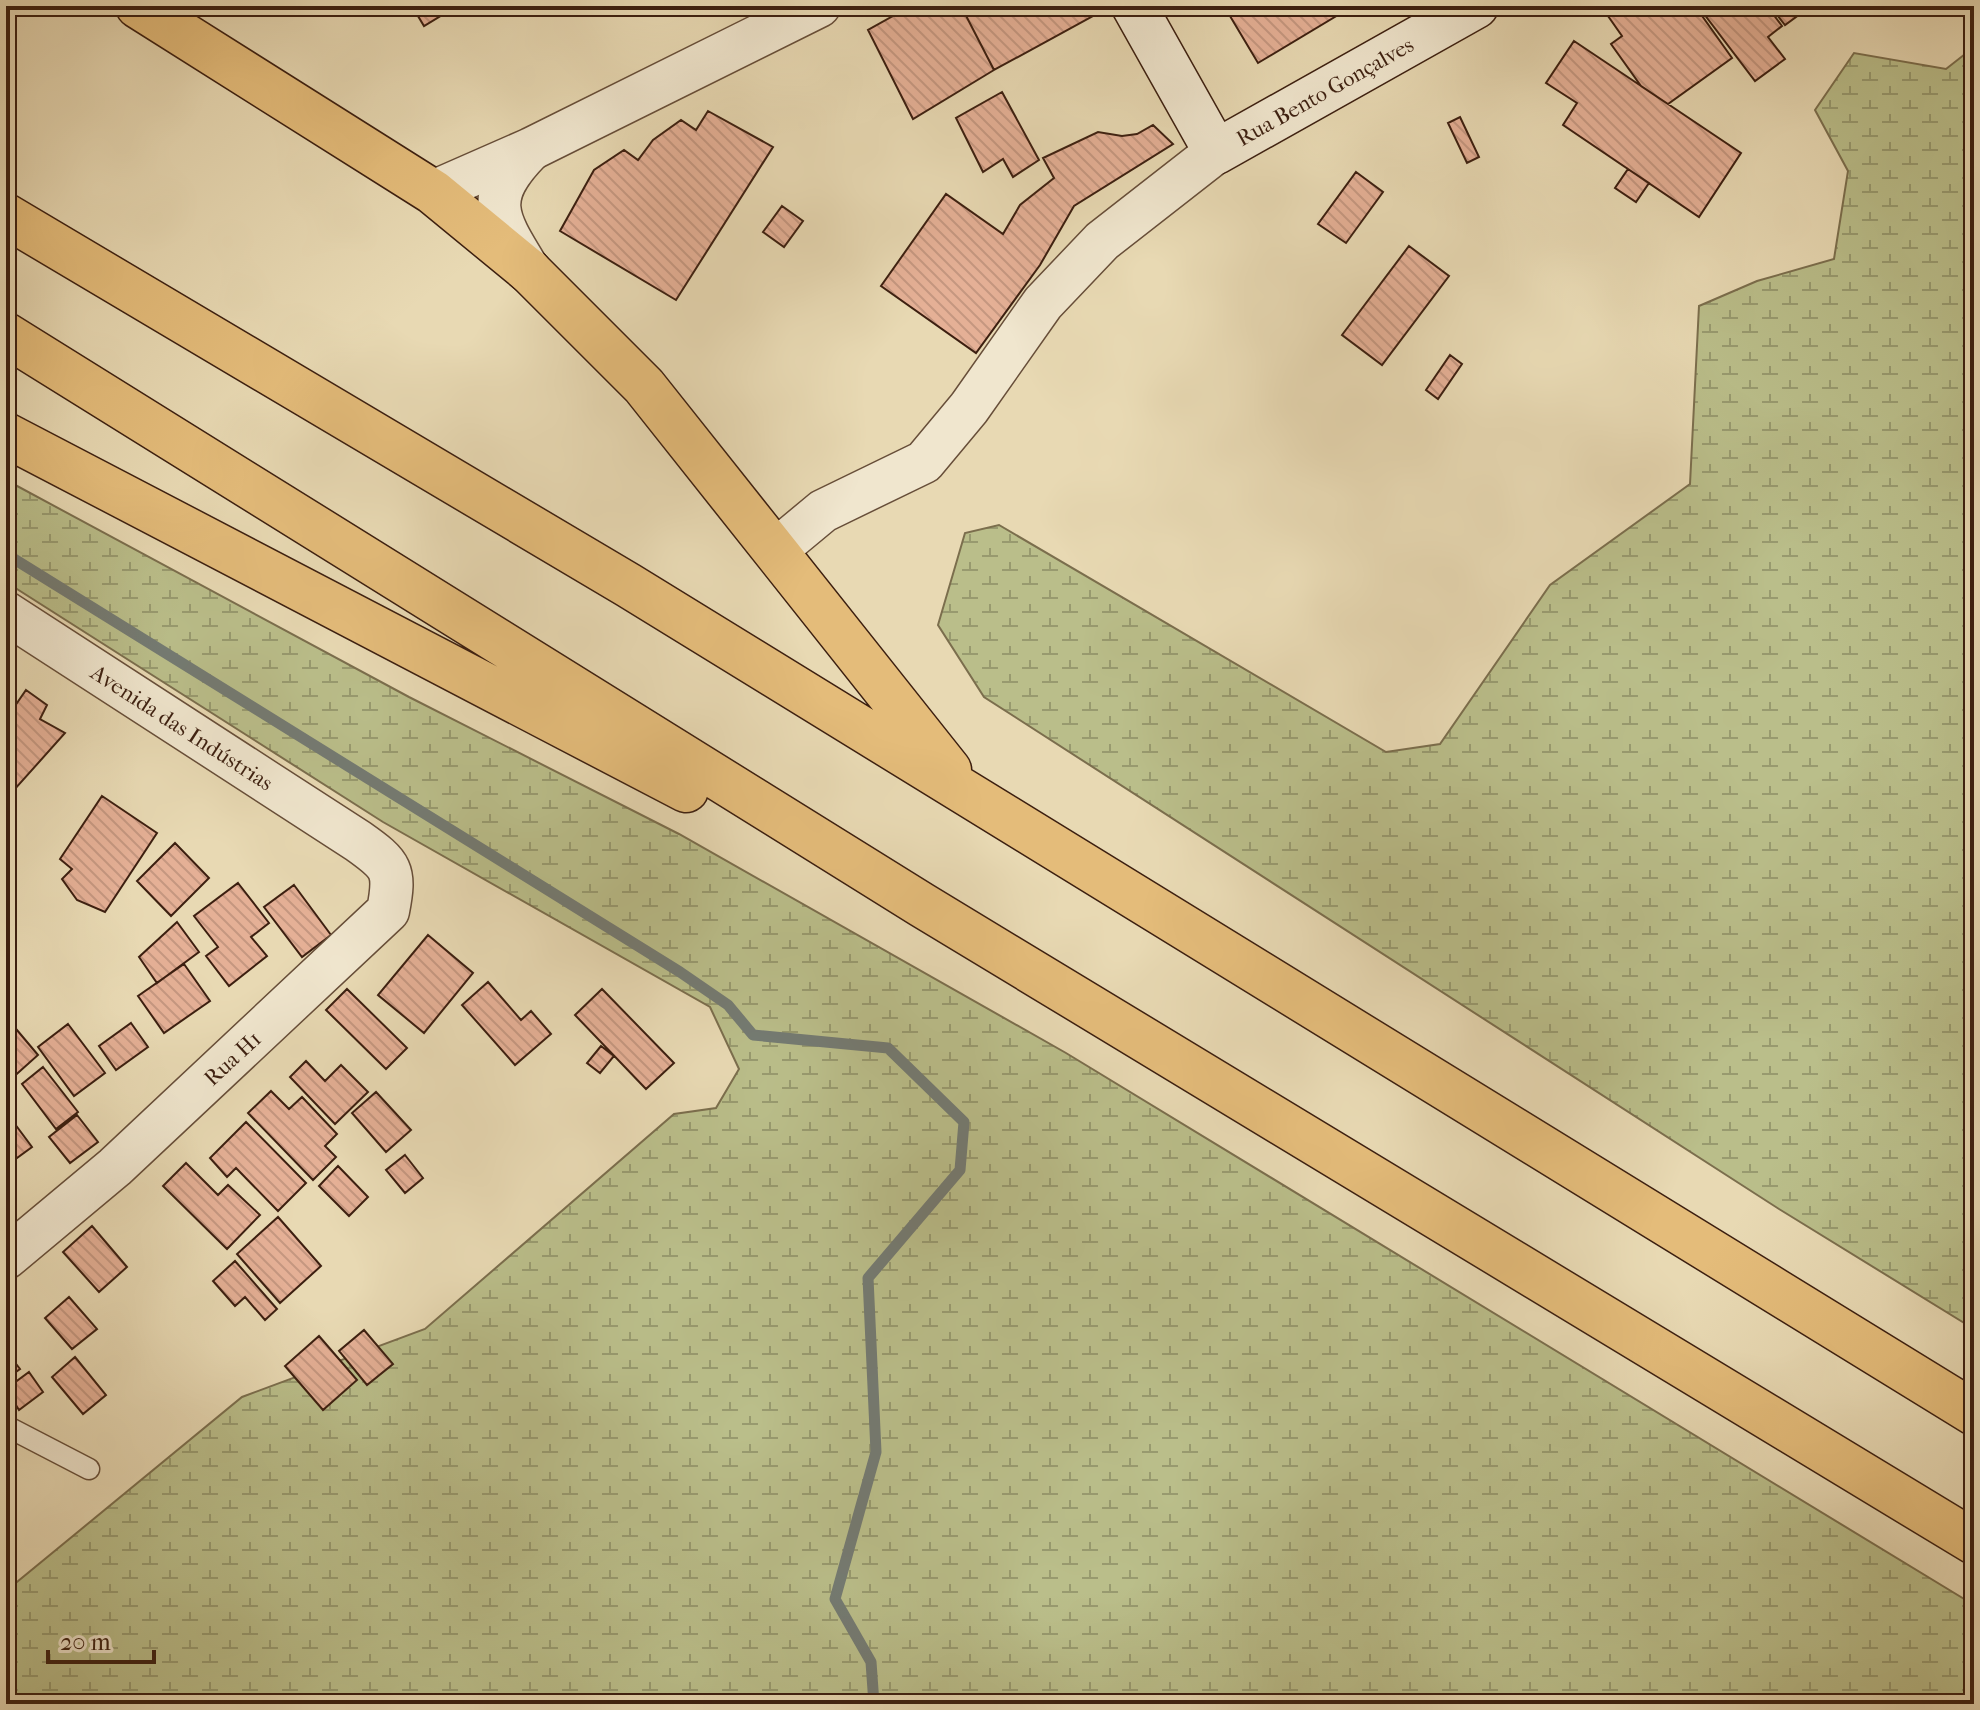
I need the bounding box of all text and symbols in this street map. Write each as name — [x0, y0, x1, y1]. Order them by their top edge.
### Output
street label: Rua Bento Gonçalves — [1232, 32, 1418, 152]
street label: Avenida das Indústrias — [85, 659, 278, 797]
street label: Rua H1 — [199, 1026, 266, 1091]
scale bar — [48, 1614, 154, 1664]
text: 20 m — [60, 1628, 111, 1656]

